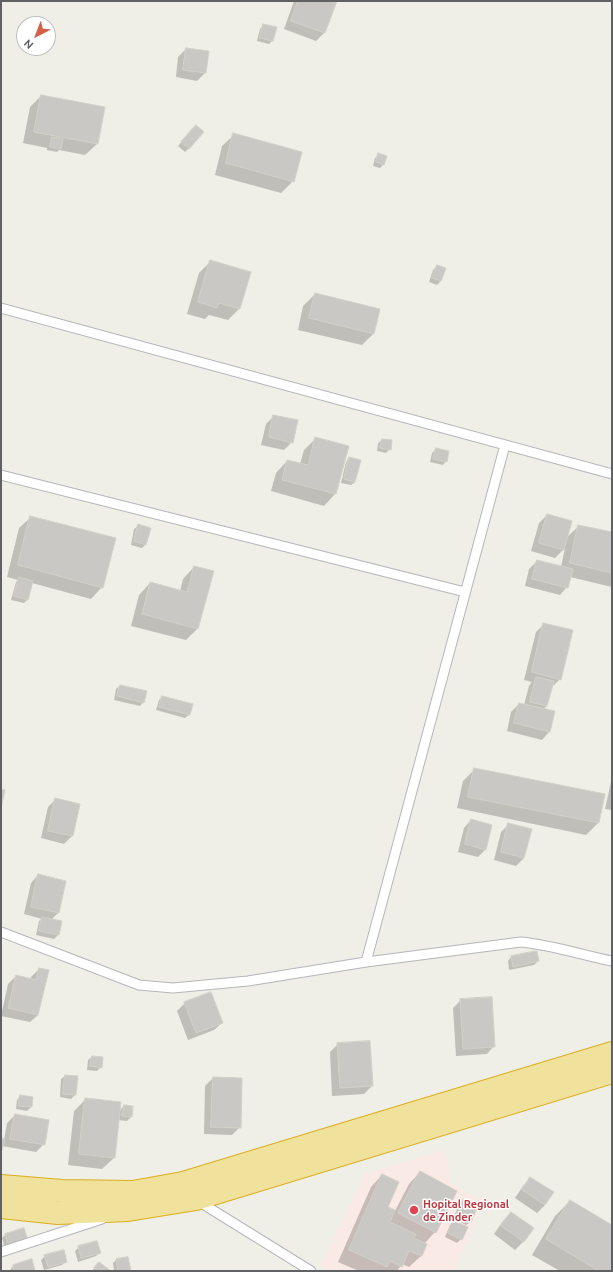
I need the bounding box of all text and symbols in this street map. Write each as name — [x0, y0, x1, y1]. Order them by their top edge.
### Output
north arrow — [16, 16, 56, 56]
text: N — [22, 37, 36, 51]
place label: Hopital Regional de Zinder — [423, 1197, 509, 1223]
marker: Hopital Regional de Zinder — [408, 1204, 420, 1216]

